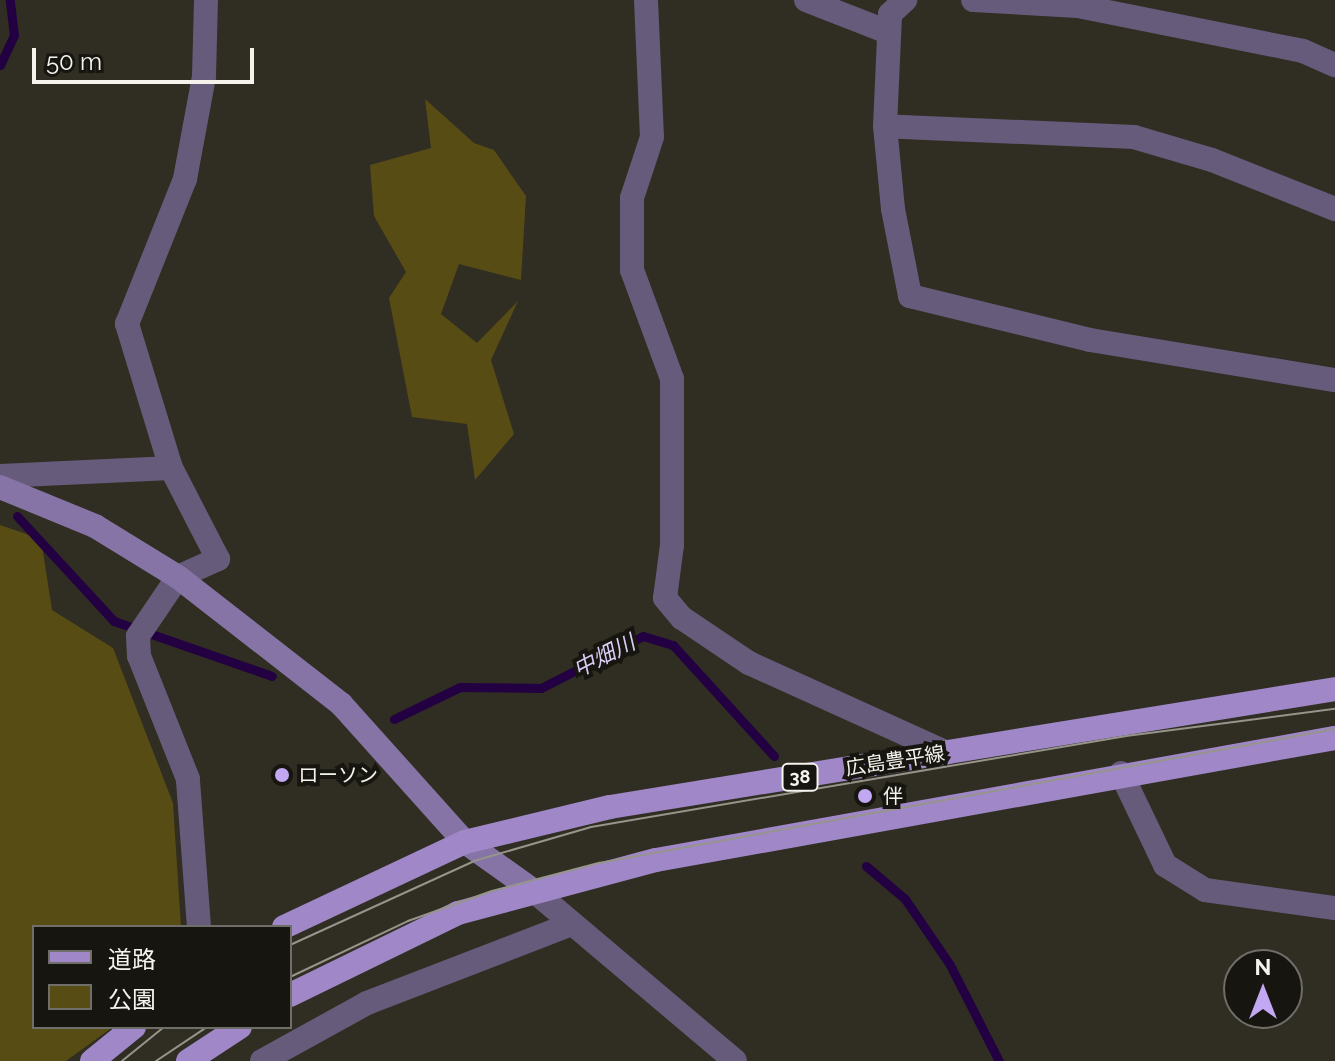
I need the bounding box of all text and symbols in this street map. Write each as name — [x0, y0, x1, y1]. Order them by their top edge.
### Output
scale bar — [36, 32, 258, 82]
text: 50 m — [46, 47, 102, 76]
water label: 中畑川 — [569, 629, 639, 683]
street label: 広島豊平線 — [844, 741, 946, 781]
place label: ローソン — [298, 763, 378, 787]
road number: 38 — [780, 763, 820, 791]
marker: ローソン — [273, 766, 291, 784]
place label: 伴 — [883, 784, 903, 808]
marker: 伴 — [854, 785, 876, 807]
legend — [32, 925, 292, 1029]
text: 道路 — [108, 945, 156, 974]
north arrow — [1223, 949, 1303, 1029]
text: N — [1255, 954, 1271, 980]
text: 公園 — [108, 985, 156, 1014]

